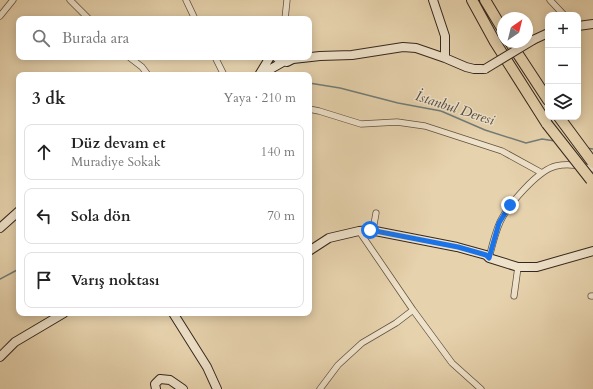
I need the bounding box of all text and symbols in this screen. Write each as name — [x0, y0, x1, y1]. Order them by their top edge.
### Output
north arrow — [497, 12, 533, 48]
map controls — [545, 12, 581, 120]
button: + — [545, 12, 581, 48]
search box — [16, 16, 312, 60]
icon: search — [30, 27, 52, 49]
text: Burada ara — [62, 28, 129, 48]
button: − — [545, 48, 581, 84]
button: layers — [545, 84, 581, 120]
water label: İstanbul Deresi — [413, 86, 497, 130]
text: 3 dk — [32, 87, 66, 110]
text: Yaya · 210 m — [223, 89, 296, 107]
text: Düz devam et — [71, 133, 166, 153]
icon: ahead — [33, 141, 55, 163]
text: 140 m — [261, 143, 295, 161]
text: Muradiye Sokak — [71, 153, 161, 171]
route end — [501, 196, 519, 214]
icon: left — [33, 205, 55, 227]
text: Sola dön — [71, 206, 131, 226]
text: 70 m — [267, 207, 295, 225]
route start — [361, 221, 379, 239]
icon: arrive — [33, 269, 55, 291]
text: Varış noktası — [71, 270, 160, 290]

